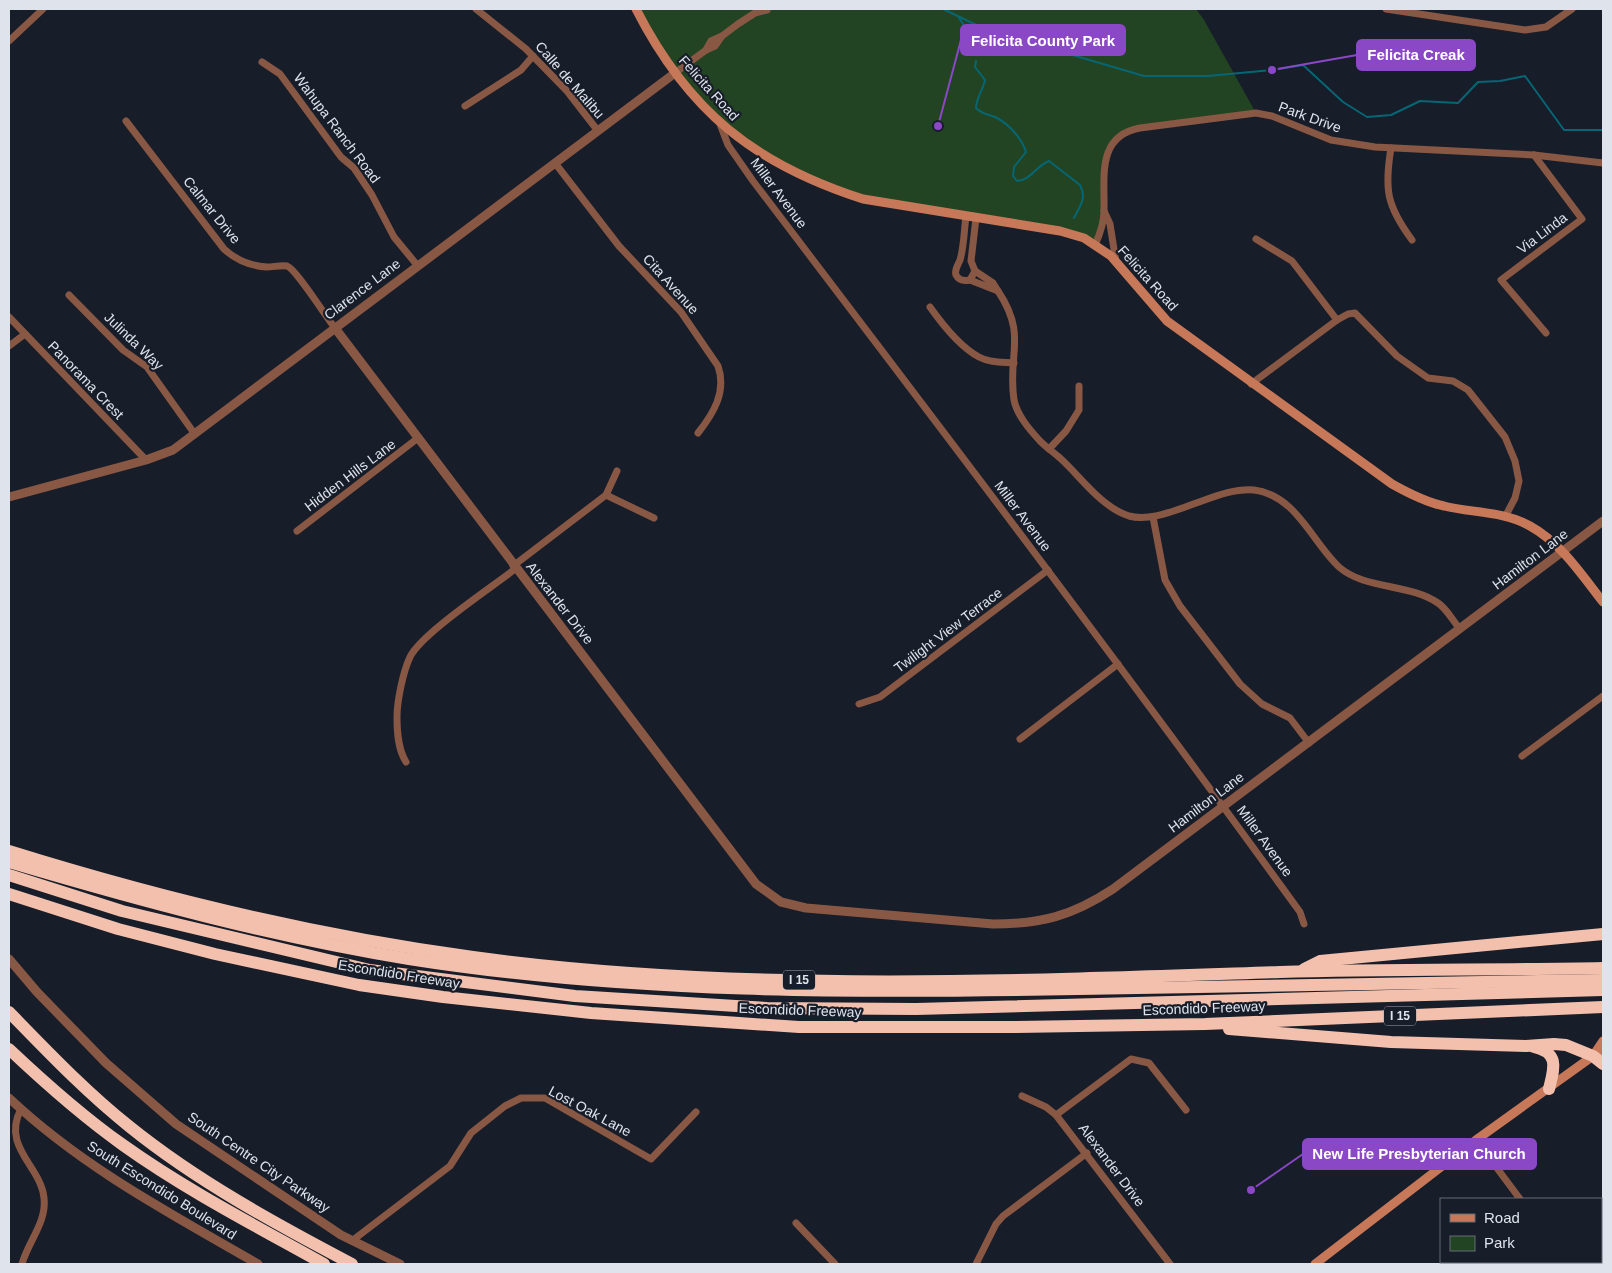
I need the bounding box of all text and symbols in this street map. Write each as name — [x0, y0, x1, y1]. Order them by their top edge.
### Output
callout: Felicita County Park — [961, 25, 1125, 55]
text: Felicita County Park — [971, 32, 1116, 49]
street label: Calle de Malibu — [532, 38, 608, 122]
callout: Felicita Creak — [1357, 40, 1475, 70]
text: Felicita Creak — [1367, 46, 1465, 63]
street label: Felicita Road — [676, 52, 742, 124]
street label: Wahupa Ranch Road — [290, 70, 384, 186]
street label: Park Drive — [1277, 98, 1344, 136]
street label: Miller Avenue — [747, 155, 811, 231]
street label: Calmar Drive — [180, 173, 244, 247]
street label: Via Linda — [1514, 209, 1570, 257]
street label: Felicita Road — [1115, 242, 1181, 314]
street label: Cita Avenue — [640, 251, 702, 317]
street label: Clarence Lane — [321, 255, 403, 323]
street label: Julinda Way — [101, 309, 167, 373]
street label: Panorama Crest — [45, 338, 127, 422]
street label: Hidden Hills Lane — [301, 435, 399, 514]
street label: Miller Avenue — [991, 478, 1055, 554]
street label: Hamilton Lane — [1489, 525, 1571, 593]
street label: Alexander Drive — [523, 559, 597, 647]
street label: Twilight View Terrace — [891, 584, 1005, 676]
street label: Hamilton Lane — [1165, 768, 1247, 836]
street label: Miller Avenue — [1234, 802, 1296, 880]
street label: Escondido Freeway — [337, 956, 461, 992]
road number: I 15 — [783, 970, 815, 990]
street label: Escondido Freeway — [1142, 998, 1266, 1018]
street label: Escondido Freeway — [738, 1000, 862, 1020]
road number: I 15 — [1384, 1006, 1416, 1026]
street label: Lost Oak Lane — [546, 1083, 634, 1140]
street label: South Centre City Parkway — [185, 1108, 333, 1216]
street label: Alexander Drive — [1076, 1120, 1148, 1210]
street label: South Escondido Boulevard — [84, 1137, 240, 1243]
callout: New Life Presbyterian Church — [1303, 1139, 1536, 1169]
text: New Life Presbyterian Church — [1312, 1145, 1526, 1162]
legend — [1440, 1198, 1602, 1263]
text: Road — [1484, 1209, 1520, 1226]
text: Park — [1484, 1234, 1515, 1251]

